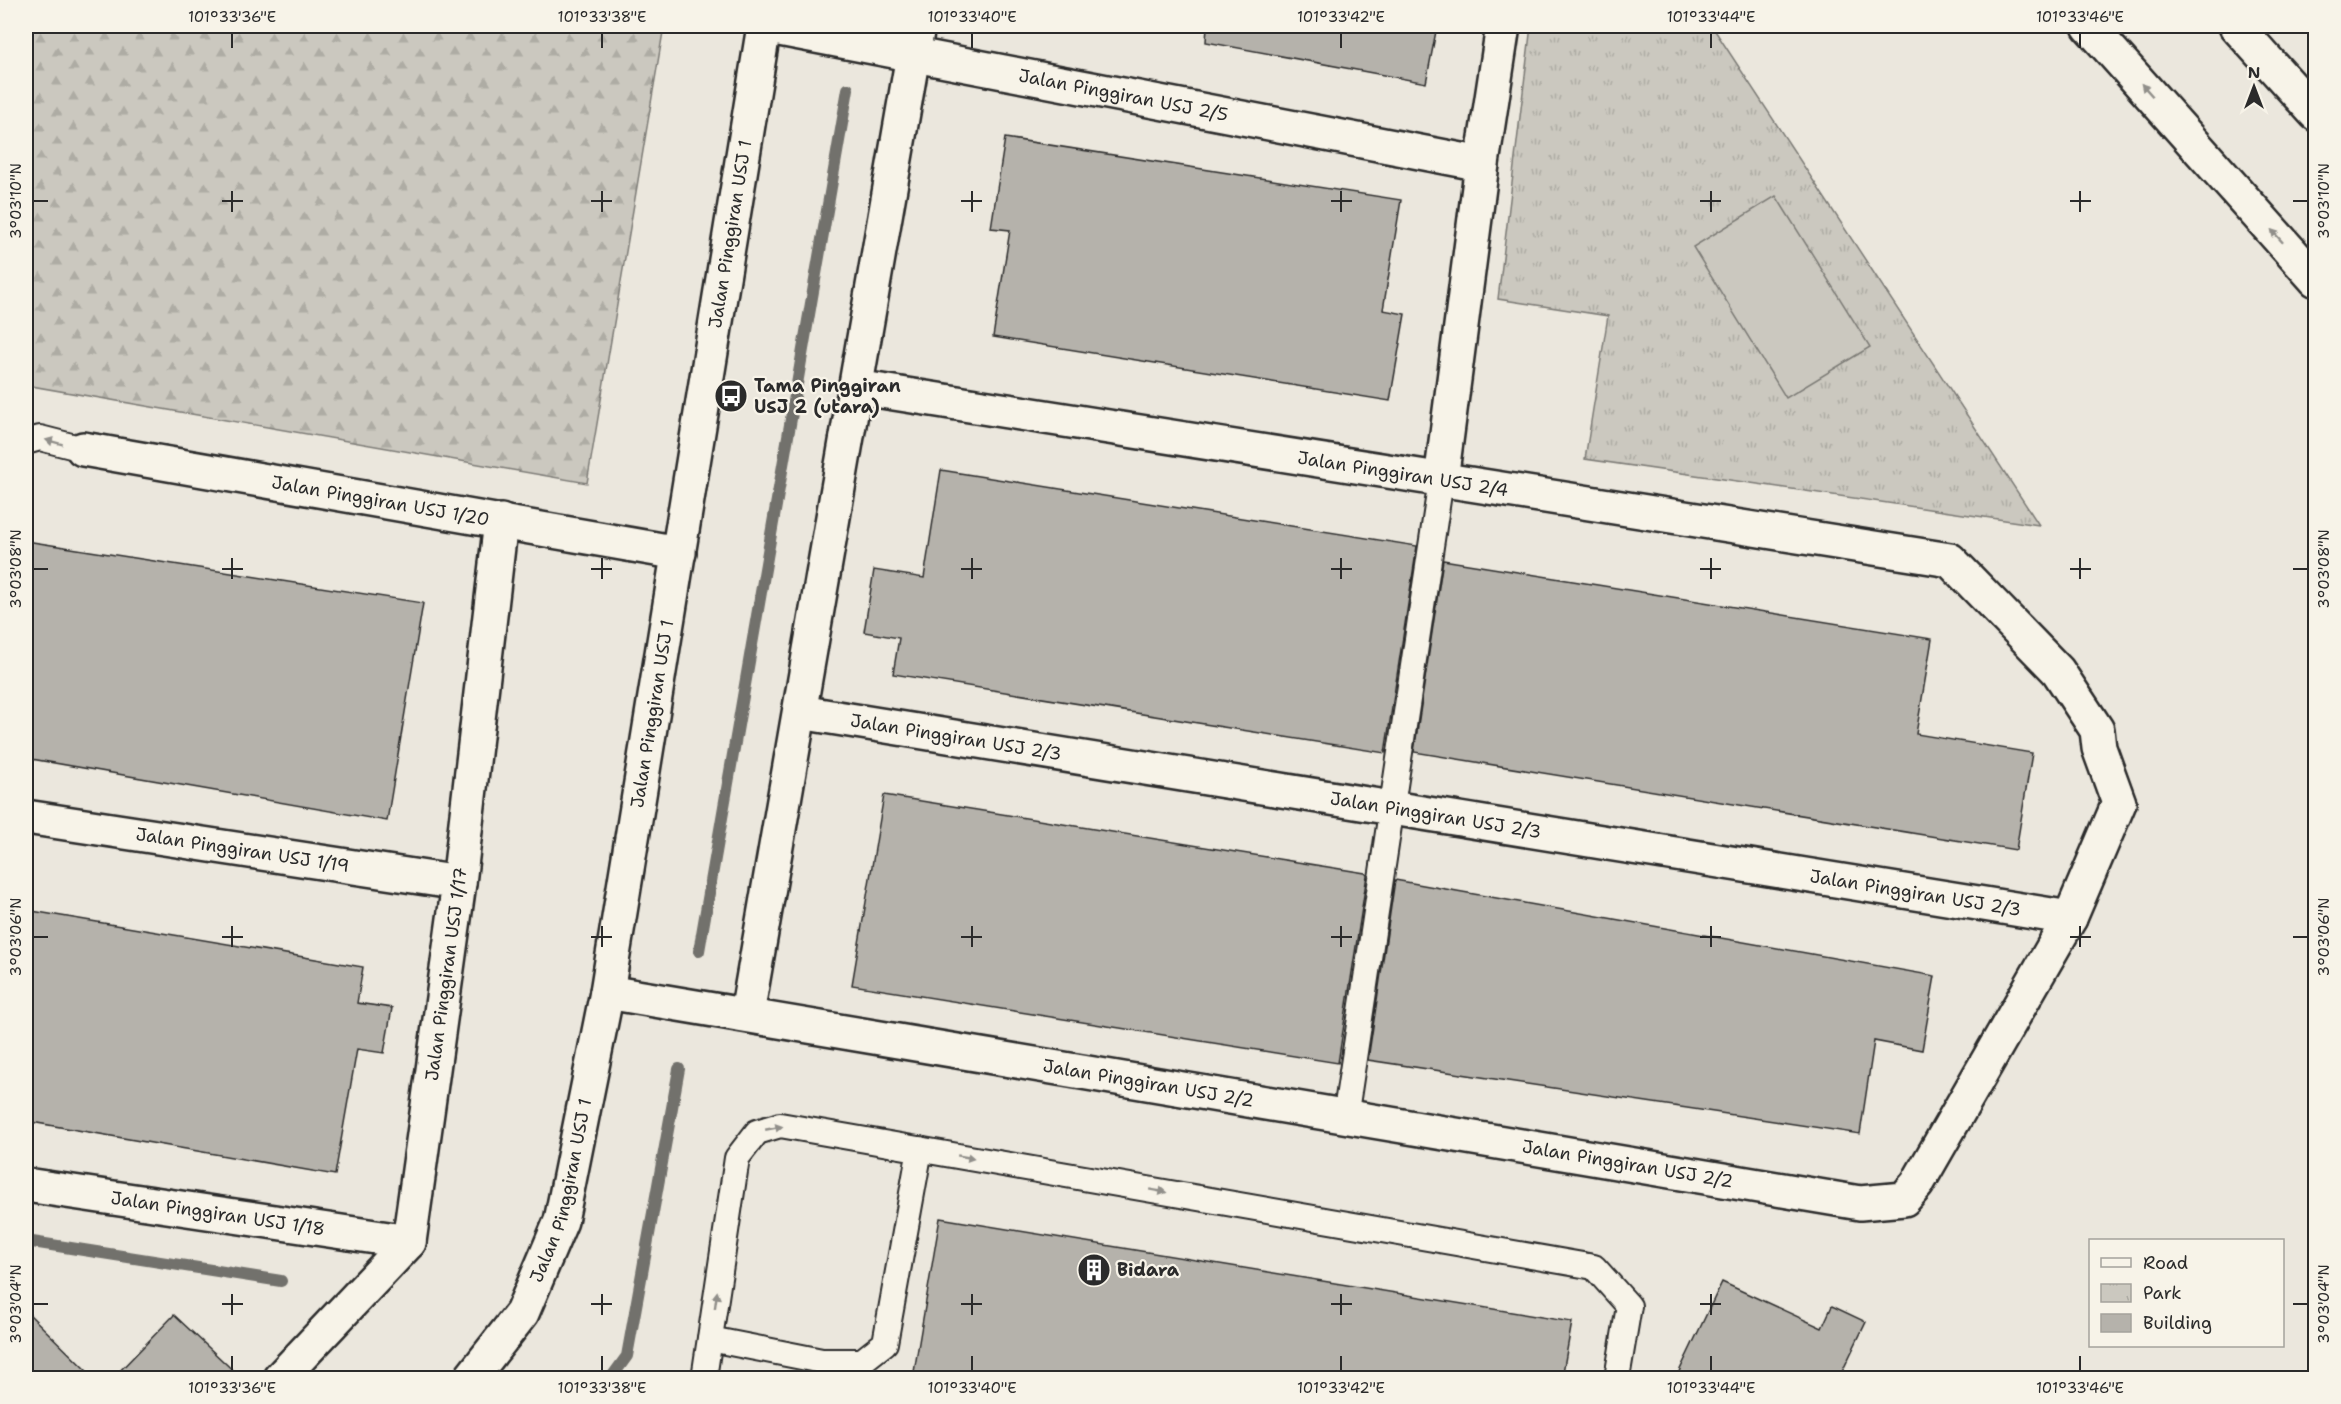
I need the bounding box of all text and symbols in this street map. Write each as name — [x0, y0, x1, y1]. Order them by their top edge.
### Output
text: 101°33'36"E — [188, 7, 276, 27]
text: 101°33'38"E — [558, 7, 646, 27]
text: 101°33'40"E — [927, 7, 1017, 27]
text: 101°33'42"E — [1297, 7, 1385, 27]
text: 101°33'44"E — [1667, 7, 1755, 27]
text: 101°33'46"E — [2036, 7, 2124, 27]
north arrow — [2224, 57, 2284, 117]
text: N — [2248, 62, 2260, 83]
street label: Jalan Pinggiran USJ 2/5 — [1017, 63, 1230, 127]
one-way arrow — [2140, 83, 2154, 98]
street label: Jalan Pinggiran USJ 1 — [703, 138, 757, 330]
text: 3°03'10"N — [6, 163, 26, 239]
text: 3°03'10"N — [2314, 163, 2334, 239]
one-way arrow — [2271, 229, 2284, 244]
place label: Tama Pinggiran USJ 2 (utara) — [754, 374, 901, 419]
bus stop icon: Tama Pinggiran USJ 2 (utara) — [713, 378, 749, 414]
one-way arrow — [45, 436, 63, 446]
street label: Jalan Pinggiran USJ 2/4 — [1296, 445, 1510, 503]
street label: Jalan Pinggiran USJ 1/20 — [270, 470, 491, 532]
text: 3°03'08"N — [6, 529, 26, 609]
text: 3°03'08"N — [2314, 529, 2334, 609]
street label: Jalan Pinggiran USJ 1 — [625, 618, 679, 810]
street label: Jalan Pinggiran USJ 2/3 — [848, 708, 1063, 766]
street label: Jalan Pinggiran USJ 2/3 — [1328, 786, 1543, 844]
street label: Jalan Pinggiran USJ 1/19 — [134, 822, 351, 878]
street label: Jalan Pinggiran USJ 2/3 — [1808, 864, 2023, 922]
street label: Jalan Pinggiran USJ 1/17 — [420, 866, 473, 1082]
text: 3°03'06"N — [6, 898, 26, 976]
text: 3°03'06"N — [2314, 898, 2334, 976]
street label: Jalan Pinggiran USJ 2/2 — [1041, 1054, 1256, 1113]
street label: Jalan Pinggiran USJ 1 — [524, 1096, 597, 1286]
one-way arrow — [765, 1123, 784, 1132]
street label: Jalan Pinggiran USJ 2/2 — [1520, 1134, 1735, 1193]
one-way arrow — [957, 1153, 976, 1162]
street label: Jalan Pinggiran USJ 1/18 — [109, 1186, 327, 1241]
one-way arrow — [1149, 1187, 1168, 1196]
legend — [2089, 1239, 2284, 1347]
text: Road — [2143, 1251, 2188, 1275]
building icon: Bidara — [1076, 1252, 1112, 1288]
place label: Bidara — [1117, 1258, 1180, 1282]
text: 3°03'04"N — [6, 1264, 26, 1344]
text: 3°03'04"N — [2314, 1264, 2334, 1344]
text: Park — [2143, 1281, 2182, 1305]
one-way arrow — [711, 1290, 720, 1309]
text: Building — [2143, 1311, 2212, 1335]
text: 101°33'36"E — [188, 1378, 276, 1398]
text: 101°33'38"E — [558, 1378, 646, 1398]
text: 101°33'40"E — [927, 1378, 1017, 1398]
text: 101°33'42"E — [1297, 1378, 1385, 1398]
text: 101°33'44"E — [1667, 1378, 1755, 1398]
text: 101°33'46"E — [2036, 1378, 2124, 1398]

